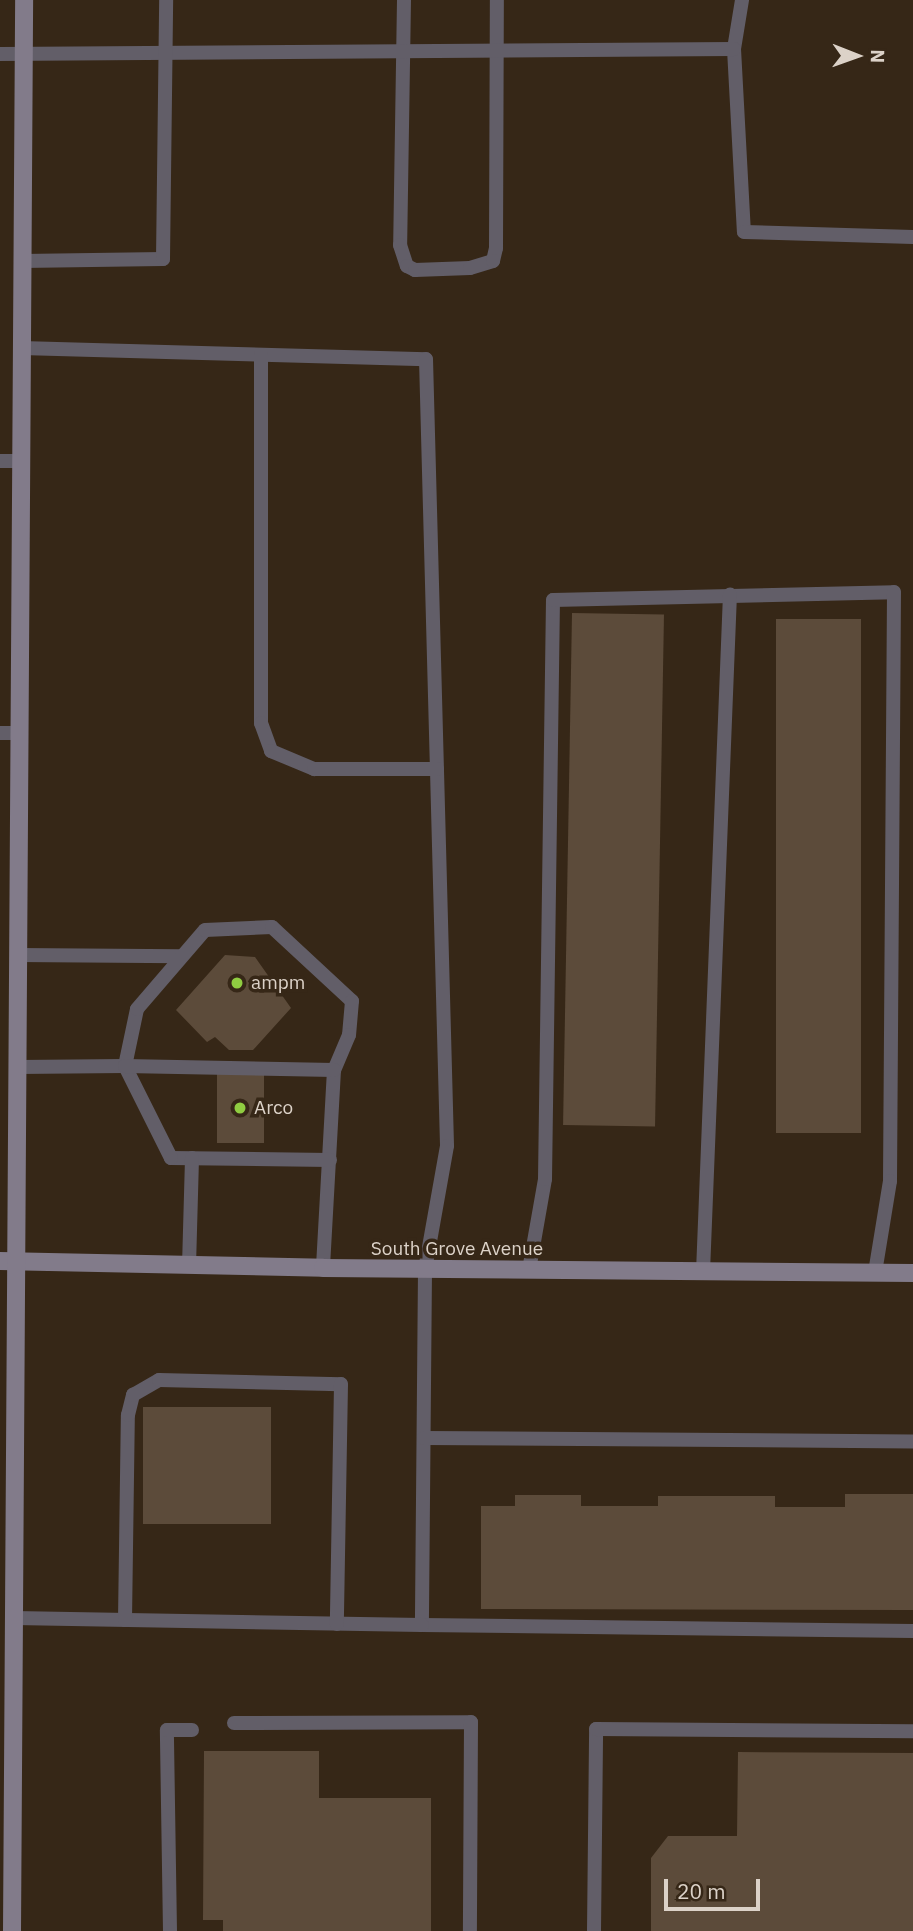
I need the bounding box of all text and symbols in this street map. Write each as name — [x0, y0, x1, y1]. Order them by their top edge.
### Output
north arrow — [822, 21, 892, 91]
text: N — [866, 49, 890, 63]
place label: ampm — [251, 972, 305, 994]
marker: ampm — [229, 975, 245, 991]
place label: Arco — [254, 1097, 293, 1119]
marker: Arco — [232, 1100, 248, 1116]
street label: South Grove Avenue — [371, 1238, 543, 1260]
scale bar — [668, 1864, 764, 1908]
text: 20 m — [677, 1877, 726, 1905]

